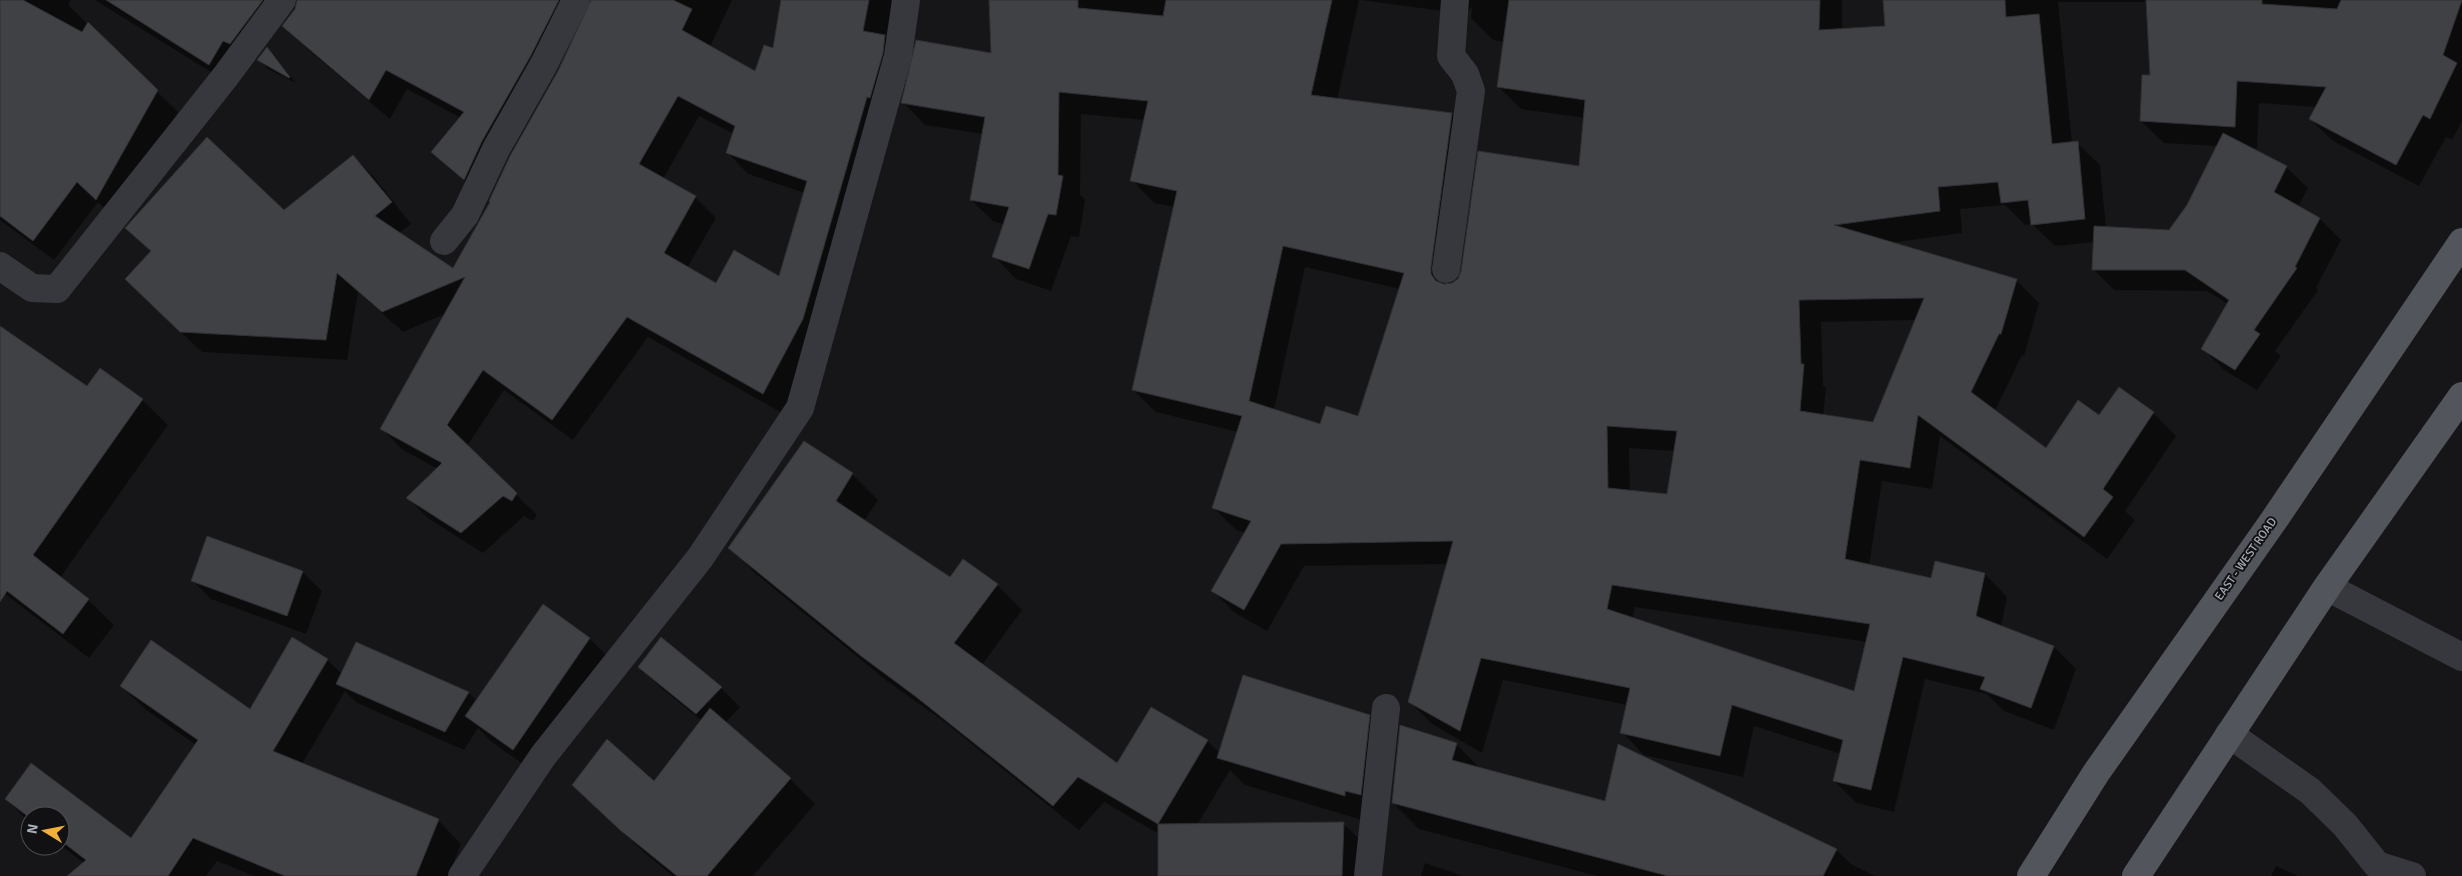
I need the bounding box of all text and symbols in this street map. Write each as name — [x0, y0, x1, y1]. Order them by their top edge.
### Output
street label: EAST - WEST ROAD — [2212, 515, 2280, 603]
north arrow — [20, 806, 70, 856]
text: N — [23, 823, 42, 835]

